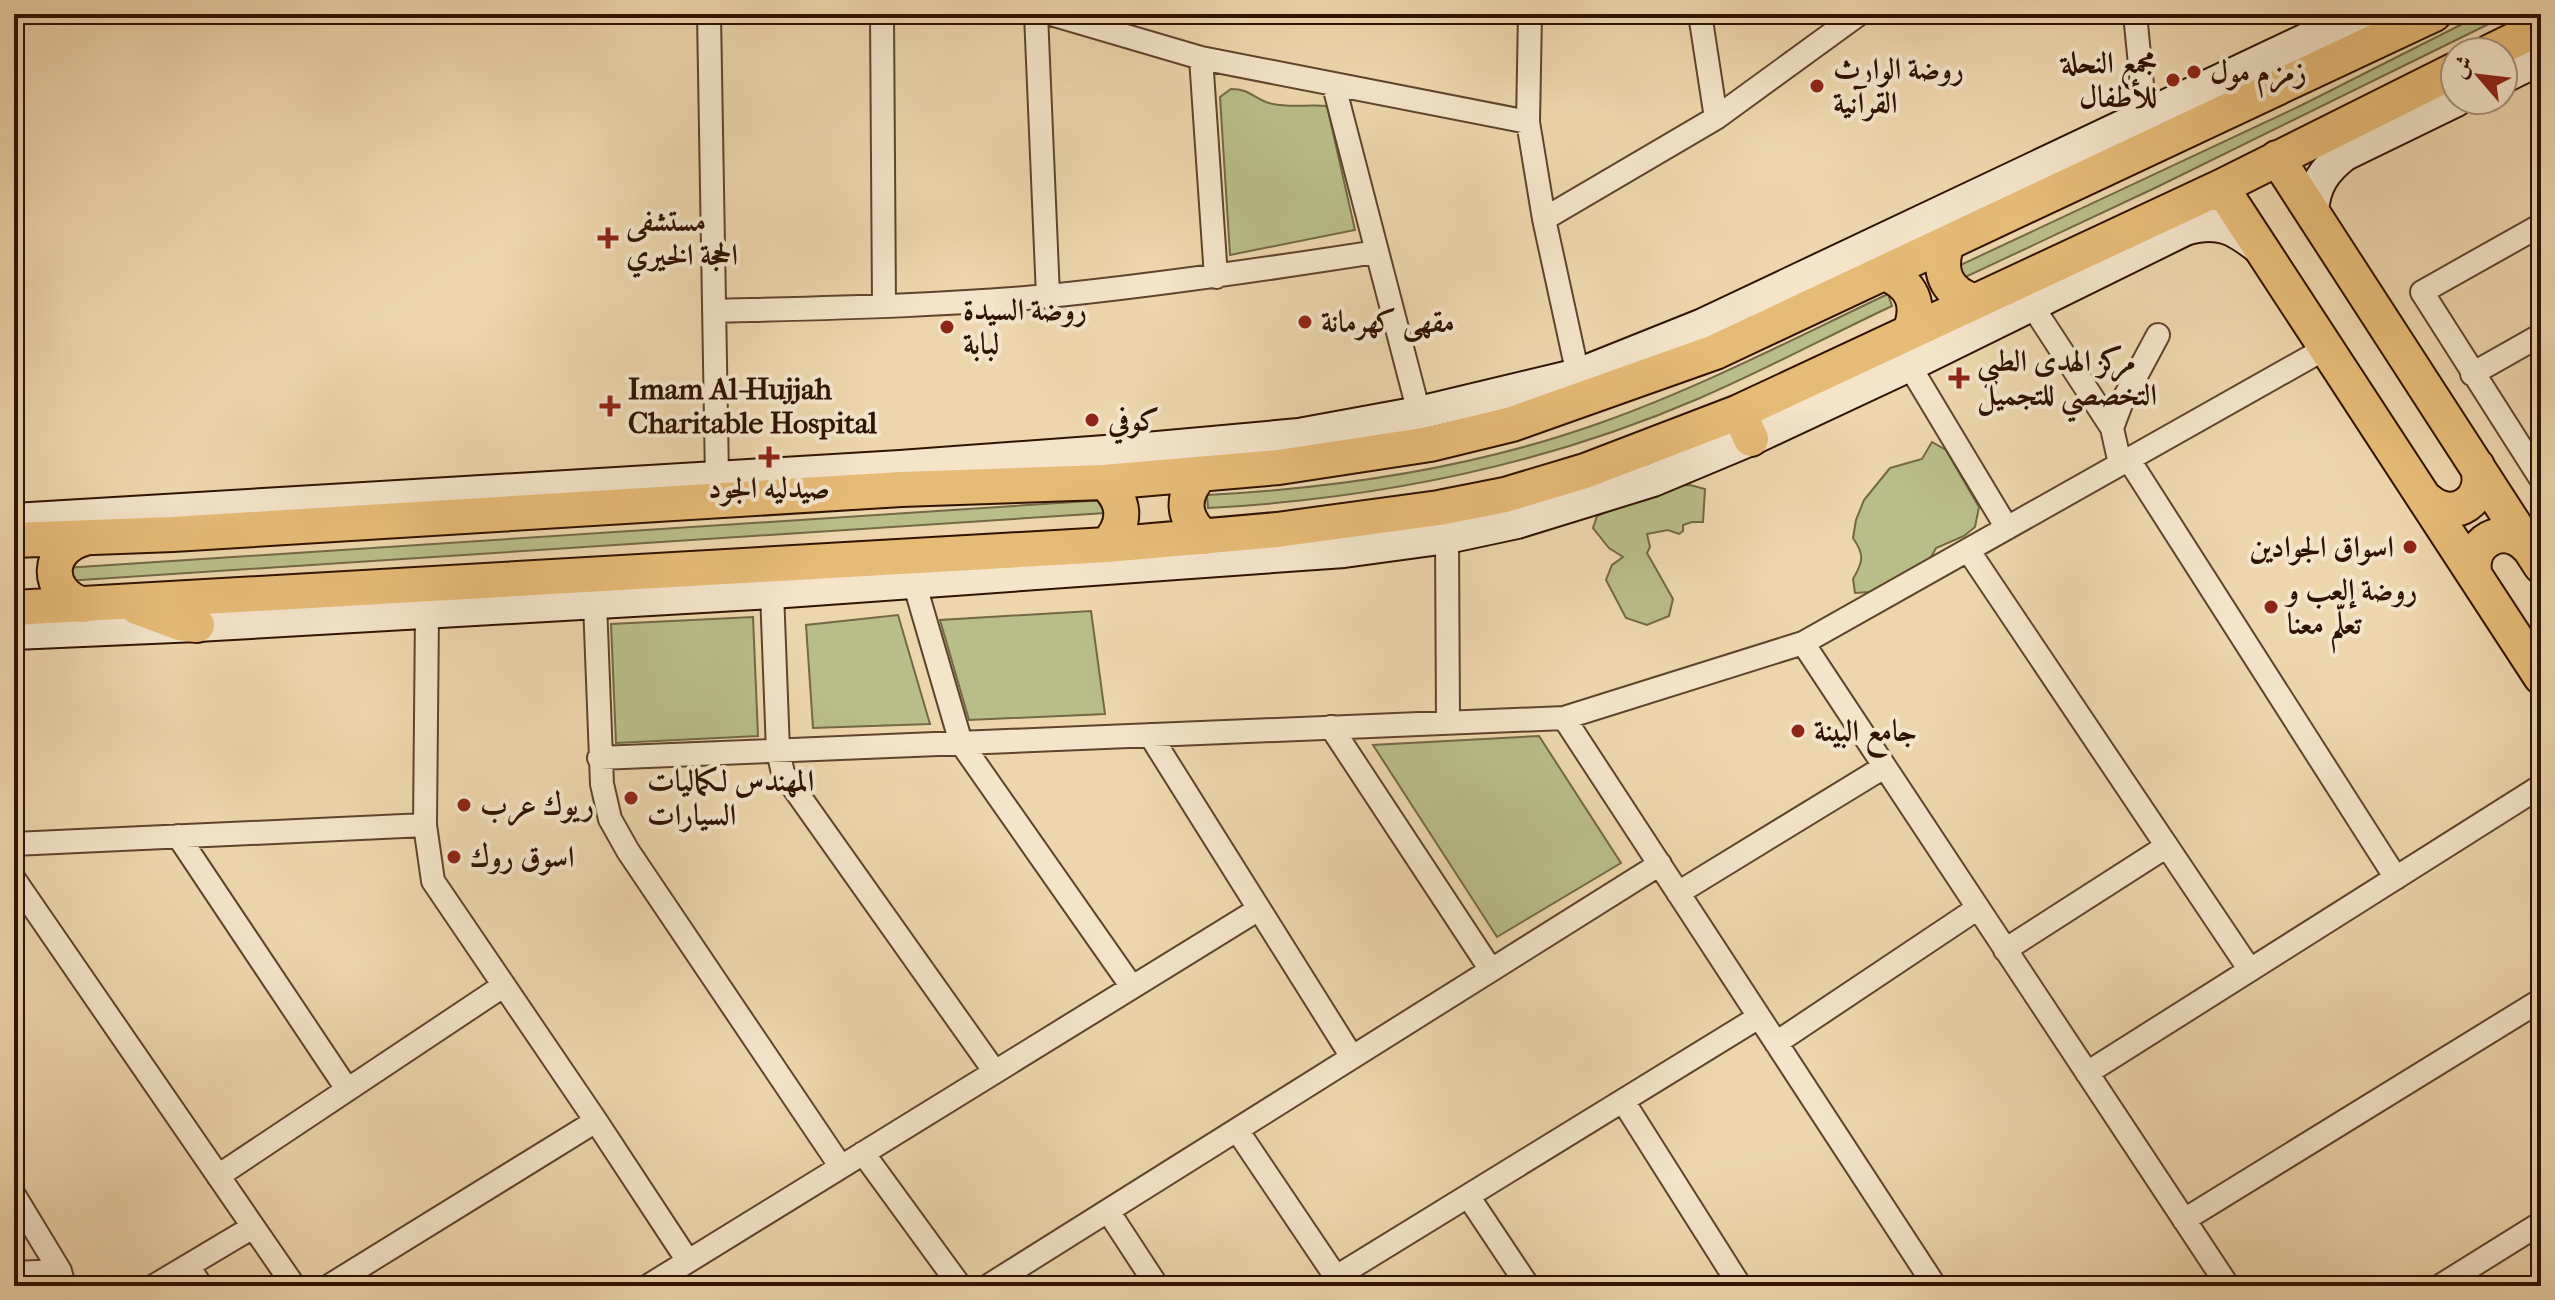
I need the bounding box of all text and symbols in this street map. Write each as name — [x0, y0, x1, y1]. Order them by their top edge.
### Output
north arrow — [2439, 36, 2519, 116]
place label: مجمع النحلة للأطفال — [2059, 46, 2157, 115]
text: ش — [2446, 51, 2479, 83]
place label: روضة الوارث القرآنية — [1833, 52, 1964, 122]
place label: زمزم مول — [2210, 55, 2307, 98]
marker: زمزم مول — [2185, 63, 2203, 81]
marker: مجمع النحلة للأطفال — [2164, 71, 2182, 89]
marker: روضة الوارث القرآنية — [1808, 77, 1826, 95]
place label: مستشفى الحجة الخيري — [625, 204, 738, 278]
marker: مستشفى الحجة الخيري — [597, 227, 619, 249]
place label: روضة السيدة لبابة — [963, 293, 1087, 362]
place label: مقهى كهرمانة — [1321, 305, 1455, 342]
marker: مقهى كهرمانة — [1296, 313, 1314, 331]
marker: روضة السيدة لبابة — [938, 318, 956, 336]
place label: مركز الهدى الطبي التخصصي للتجميل — [1977, 344, 2157, 423]
marker: مركز الهدى الطبي التخصصي للتجميل — [1948, 367, 1970, 389]
place label: Imam Al-Hujjah Charitable Hospital — [628, 372, 878, 441]
marker: Imam Al-Hujjah Charitable Hospital — [599, 395, 621, 417]
place label: كوفي — [1107, 403, 1160, 445]
marker: كوفي — [1083, 411, 1101, 429]
marker: صيدليه الجود — [760, 448, 778, 466]
place label: صيدليه الجود — [708, 471, 830, 507]
place label: اسواق الجوادين — [2249, 530, 2394, 566]
marker: اسواق الجوادين — [2401, 538, 2419, 556]
place label: روضة إلعب و تعلّم معنا — [2284, 573, 2417, 654]
marker: روضة إلعب و تعلّم معنا — [2262, 598, 2280, 616]
place label: جامع البينة — [1814, 714, 1917, 758]
marker: جامع البينة — [1789, 722, 1807, 740]
place label: المهندس لكماليات السيارات — [647, 764, 814, 833]
place label: ريوك عرب — [480, 788, 594, 826]
marker: المهندس لكماليات السيارات — [622, 789, 640, 807]
marker: ريوك عرب — [455, 796, 473, 814]
place label: اسوق روك — [470, 840, 575, 876]
marker: اسوق روك — [445, 848, 463, 866]

